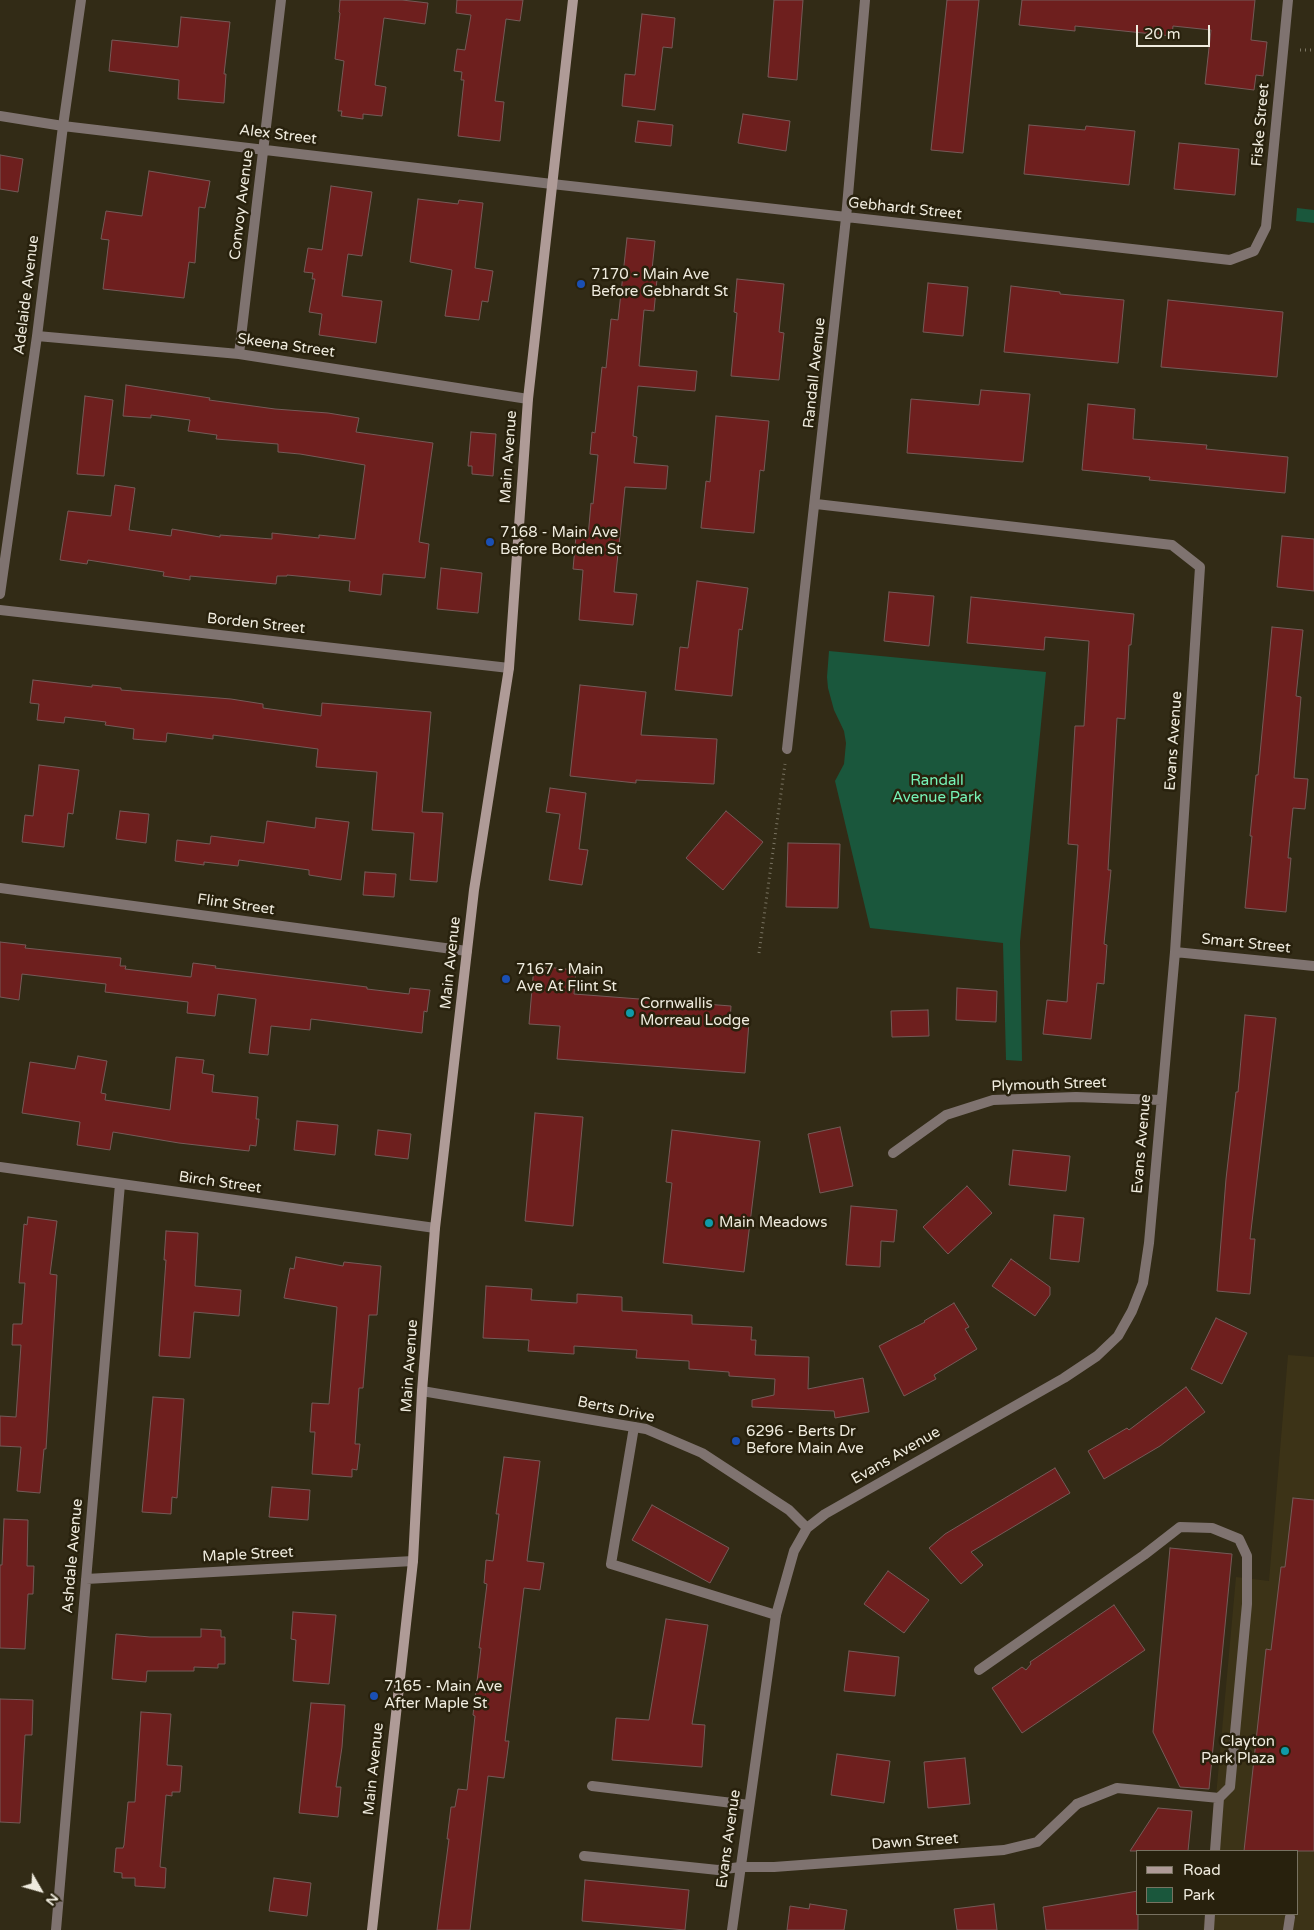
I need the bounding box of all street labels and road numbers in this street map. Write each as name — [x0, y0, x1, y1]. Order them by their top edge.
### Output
street label: Fiske Street — [1248, 83, 1274, 167]
street label: Alex Street — [238, 121, 318, 149]
street label: Convoy Avenue — [226, 149, 258, 261]
street label: Gebhardt Street — [847, 194, 963, 224]
street label: Adelaide Avenue — [11, 234, 43, 356]
street label: Randall Avenue — [800, 317, 830, 429]
street label: Skeena Street — [236, 330, 336, 362]
street label: Main Avenue — [497, 410, 521, 504]
street label: Borden Street — [206, 610, 306, 638]
street label: Evans Avenue — [1162, 691, 1186, 791]
street label: Flint Street — [196, 891, 276, 919]
street label: Main Avenue — [437, 916, 465, 1010]
street label: Smart Street — [1201, 930, 1291, 958]
street label: Plymouth Street — [991, 1074, 1107, 1096]
street label: Evans Avenue — [1129, 1094, 1155, 1194]
street label: Birch Street — [177, 1168, 263, 1198]
street label: Main Avenue — [398, 1319, 422, 1413]
street label: Berts Drive — [576, 1393, 656, 1427]
street label: Evans Avenue — [848, 1423, 944, 1489]
street label: Ashdale Avenue — [59, 1498, 87, 1614]
street label: Maple Street — [202, 1544, 294, 1566]
street label: Main Avenue — [360, 1722, 388, 1816]
street label: Evans Avenue — [713, 1788, 745, 1890]
street label: Dawn Street — [871, 1830, 959, 1854]

